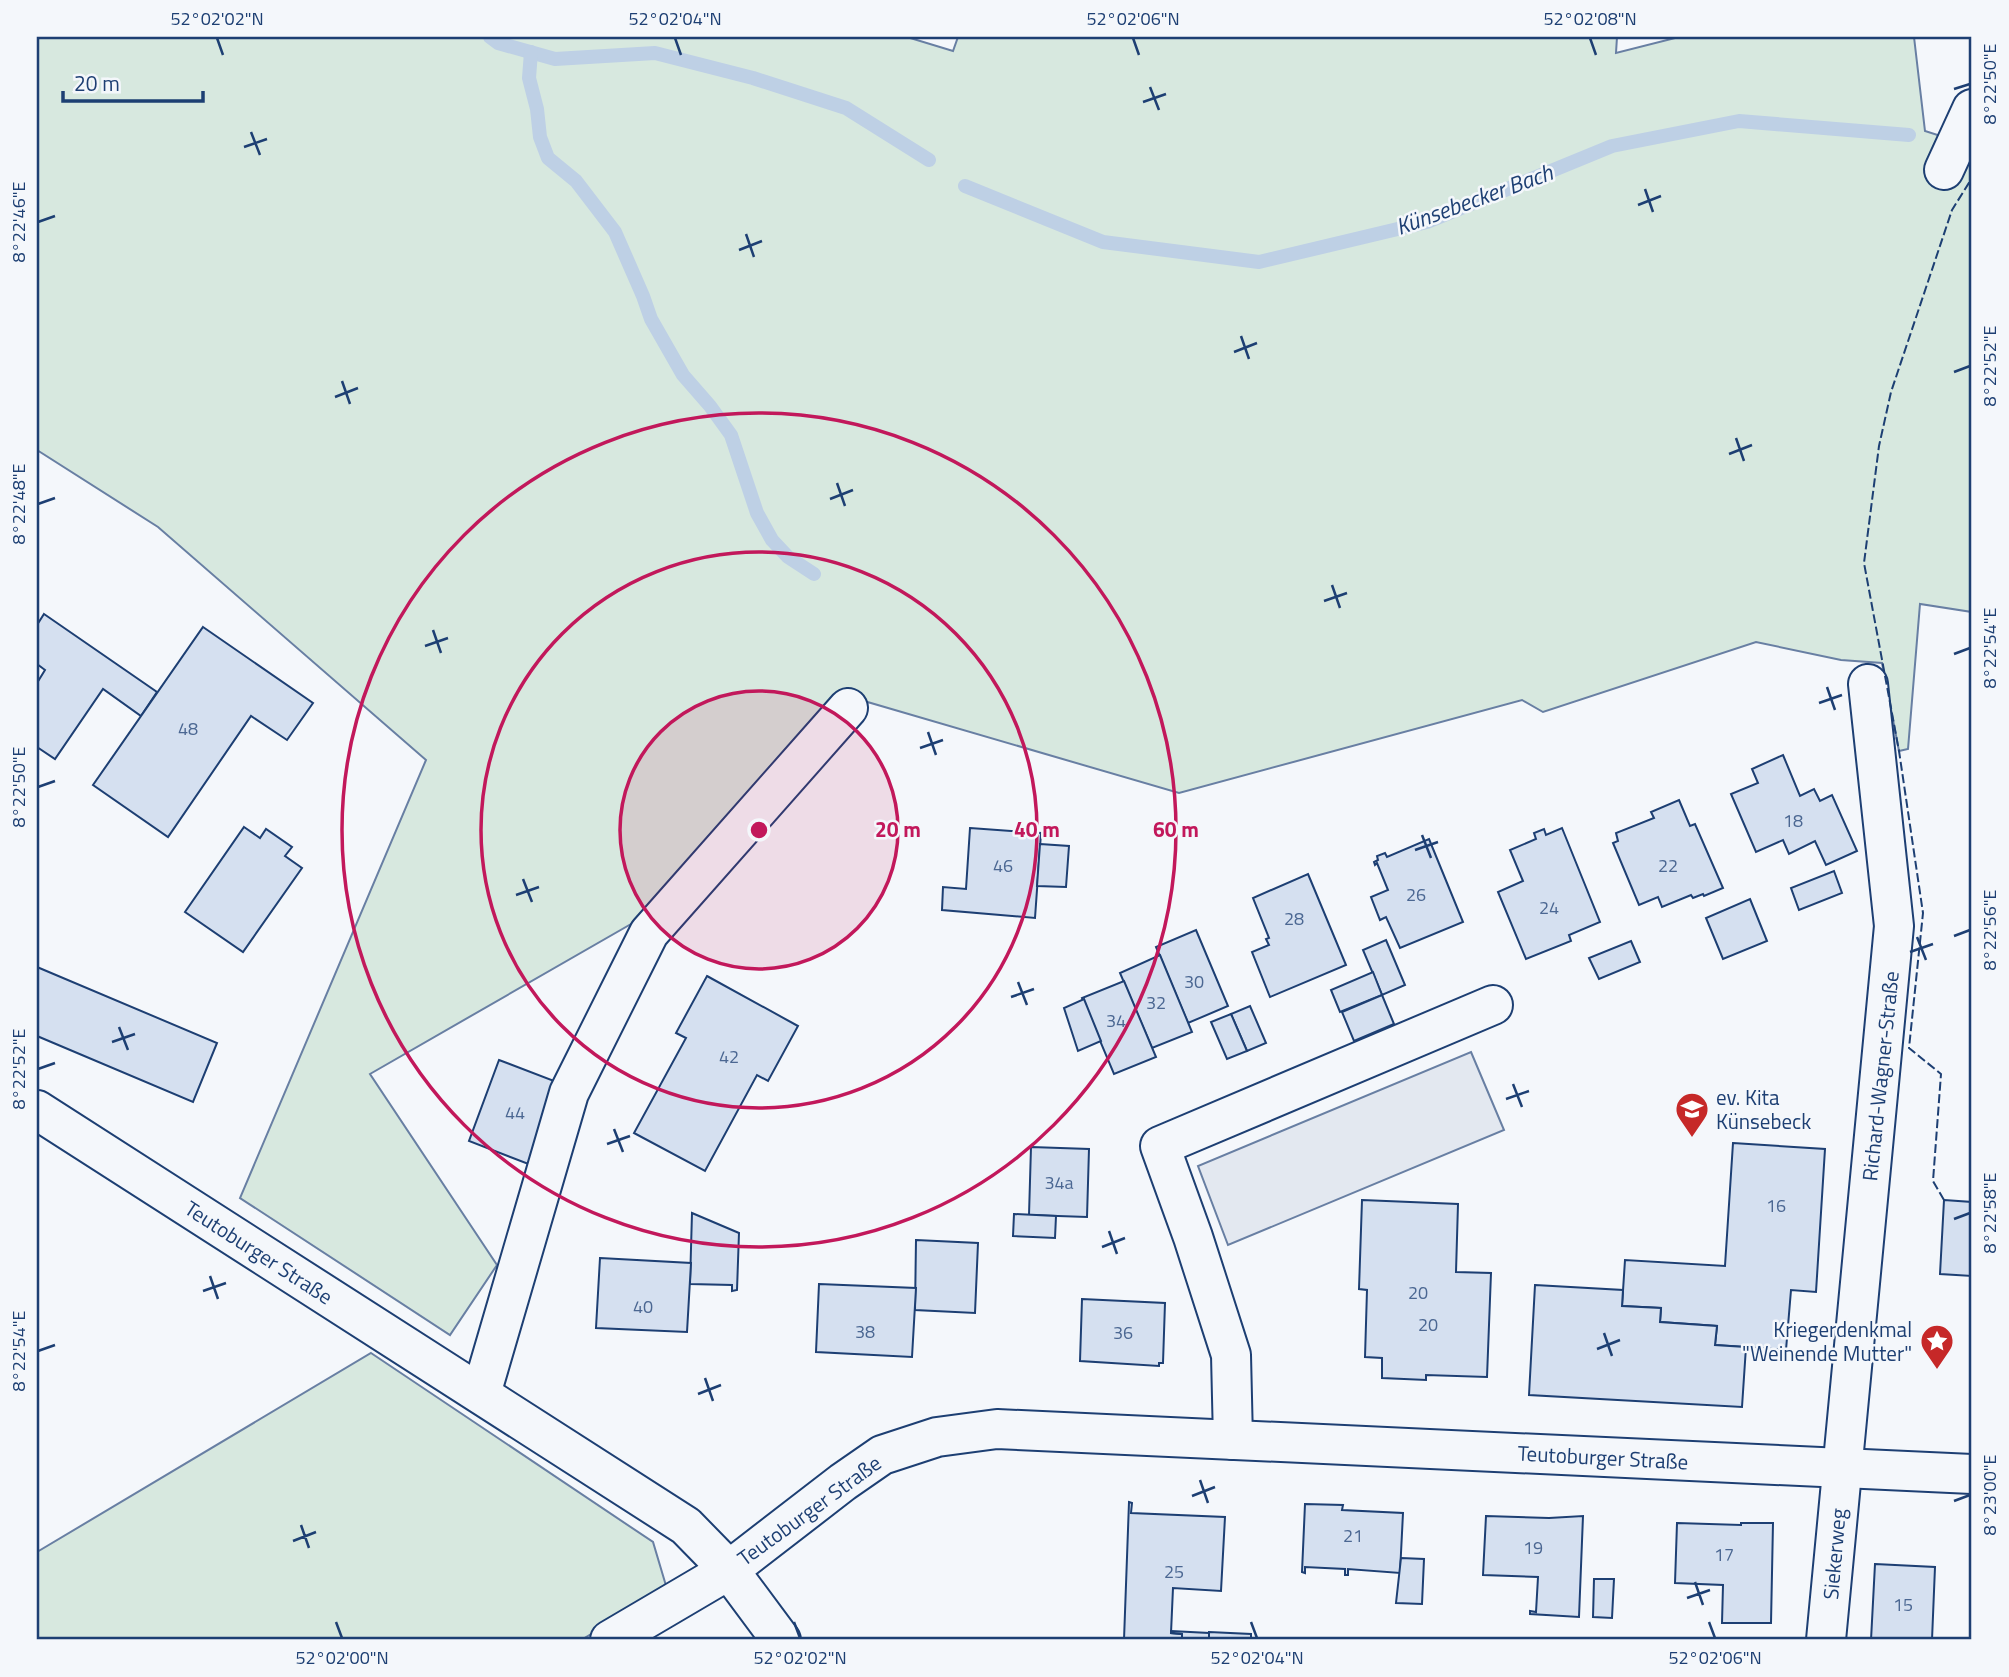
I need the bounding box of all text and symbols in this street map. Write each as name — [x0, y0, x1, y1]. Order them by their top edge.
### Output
text: 52°02'02"N — [170, 5, 264, 32]
text: 52°02'04"N — [628, 5, 722, 32]
text: 52°02'06"N — [1086, 5, 1180, 32]
text: 52°02'08"N — [1543, 5, 1637, 32]
text: 8°22'50"E — [1976, 44, 2003, 124]
scale bar — [63, 60, 203, 104]
text: 20 m — [74, 67, 120, 99]
water label: Künsebecker Bach — [1391, 154, 1558, 244]
text: 8°22'46"E — [5, 182, 32, 262]
text: 8°22'52"E — [1976, 326, 2003, 406]
text: 8°22'48"E — [5, 464, 32, 544]
text: 8°22'54"E — [1976, 608, 2003, 688]
house number: 48 — [178, 715, 198, 742]
text: 8°22'50"E — [5, 747, 32, 827]
house number: 18 — [1783, 807, 1803, 834]
text: 20 m — [875, 813, 921, 845]
text: 40 m — [1014, 813, 1060, 845]
text: 60 m — [1153, 813, 1199, 845]
centre of rings — [747, 818, 771, 842]
house number: 46 — [993, 852, 1013, 879]
house number: 22 — [1658, 852, 1678, 879]
house number: 26 — [1406, 881, 1426, 908]
text: 8°22'56"E — [1976, 890, 2003, 970]
house number: 24 — [1539, 894, 1559, 921]
house number: 28 — [1284, 905, 1304, 932]
house number: 30 — [1184, 968, 1204, 995]
street label: Richard-Wagner-Straße — [1853, 969, 1907, 1183]
house number: 32 — [1146, 989, 1166, 1016]
house number: 34 — [1106, 1007, 1126, 1034]
text: 8°22'52"E — [5, 1029, 32, 1109]
house number: 42 — [719, 1043, 739, 1070]
place label: ev. Kita Künsebeck — [1716, 1081, 1811, 1137]
school or university icon: ev. Kita Künsebeck — [1673, 1090, 1711, 1139]
house number: 44 — [505, 1099, 525, 1126]
house number: 34a — [1044, 1169, 1074, 1196]
text: 8°22'58"E — [1976, 1173, 2003, 1253]
street label: Teutoburger Straße — [179, 1192, 339, 1312]
house number: 16 — [1766, 1192, 1786, 1219]
house number: 20 — [1408, 1279, 1428, 1306]
house number: 40 — [633, 1293, 653, 1320]
text: 8°22'54"E — [5, 1311, 32, 1391]
house number: 20 — [1418, 1311, 1438, 1338]
place label: Kriegerdenkmal "Weinende Mutter" — [1742, 1313, 1912, 1369]
house number: 38 — [855, 1318, 875, 1345]
house number: 36 — [1113, 1319, 1133, 1346]
place icon: Kriegerdenkmal "Weinende Mutter" — [1918, 1322, 1956, 1371]
street label: Teutoburger Straße — [1517, 1437, 1689, 1477]
street label: Teutoburger Straße — [730, 1447, 888, 1573]
text: 8°23'00"E — [1976, 1455, 2003, 1535]
street label: Siekerweg — [1814, 1507, 1854, 1601]
house number: 21 — [1343, 1522, 1363, 1549]
house number: 19 — [1523, 1534, 1543, 1561]
house number: 17 — [1714, 1541, 1734, 1568]
house number: 25 — [1164, 1558, 1184, 1585]
house number: 15 — [1893, 1591, 1913, 1618]
text: 52°02'00"N — [295, 1644, 389, 1671]
text: 52°02'02"N — [753, 1644, 847, 1671]
text: 52°02'04"N — [1210, 1644, 1304, 1671]
text: 52°02'06"N — [1668, 1644, 1762, 1671]

